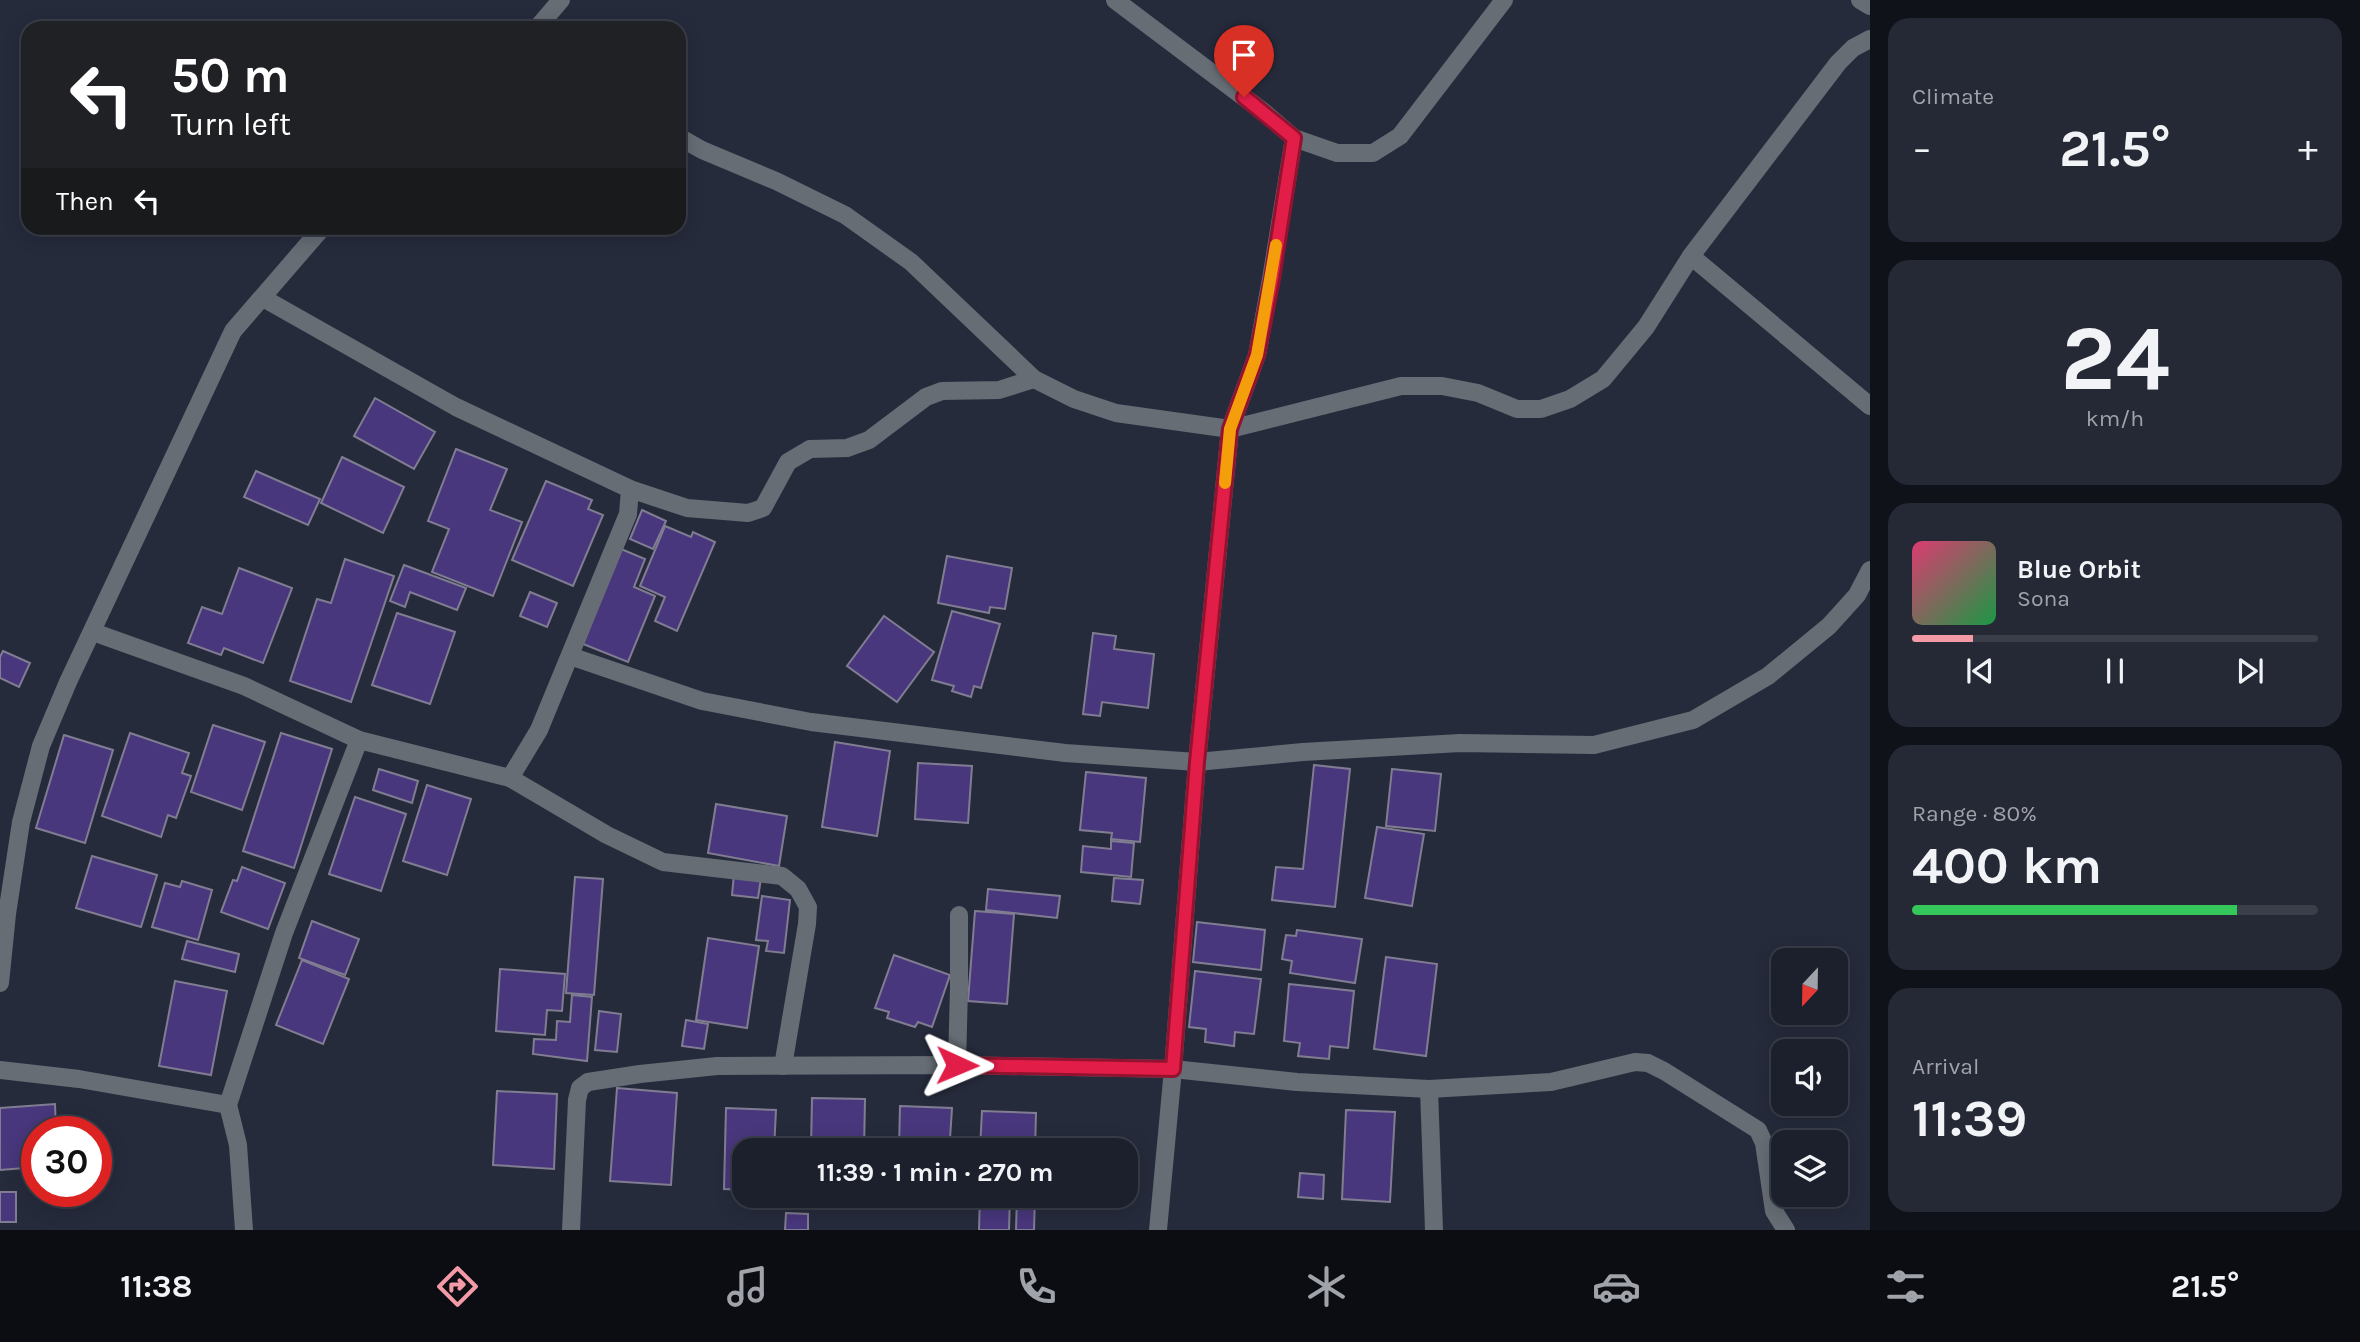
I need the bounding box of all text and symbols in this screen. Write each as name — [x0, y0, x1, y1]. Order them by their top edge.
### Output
pin — [1214, 25, 1274, 97]
icon: arrive — [1225, 36, 1263, 74]
text: 50 m — [171, 47, 289, 104]
icon: left — [56, 49, 147, 140]
text: Climate — [1912, 83, 1994, 110]
text: Turn left — [171, 106, 291, 143]
text: 21.5° — [2059, 118, 2171, 179]
text: − — [1912, 126, 1932, 171]
text: + — [2298, 126, 2318, 171]
icon: left — [128, 182, 166, 220]
text: Then — [56, 186, 114, 217]
text: 24 — [2060, 306, 2170, 412]
text: km/h — [2086, 405, 2144, 432]
text: Blue Orbit — [2017, 554, 2141, 585]
text: Sona — [2017, 585, 2070, 612]
icon: previous — [1961, 652, 1999, 690]
icon: pause — [2096, 652, 2134, 690]
icon: next — [2231, 652, 2269, 690]
text: Range · 80% — [1912, 800, 2037, 827]
text: 400 km — [1912, 835, 2102, 896]
north arrow — [1771, 948, 1848, 1026]
map controls — [1771, 948, 1848, 1207]
position arrow — [920, 1028, 994, 1102]
button: sound — [1771, 1039, 1848, 1116]
text: Arrival — [1912, 1053, 1979, 1080]
text: 11:39 — [1912, 1088, 2027, 1149]
speed limit sign: 30 — [21, 1116, 112, 1207]
button: layers — [1771, 1130, 1848, 1207]
text: 11:39 · 1 min · 270 m — [817, 1157, 1053, 1188]
icon: directions — [433, 1262, 482, 1311]
icon: music — [723, 1262, 772, 1311]
icon: phone — [1012, 1262, 1061, 1311]
icon: climate — [1302, 1262, 1351, 1311]
icon: car — [1592, 1262, 1641, 1311]
icon: filters — [1881, 1262, 1930, 1311]
text: 11:38 — [120, 1268, 192, 1305]
text: 21.5° — [2171, 1268, 2240, 1305]

